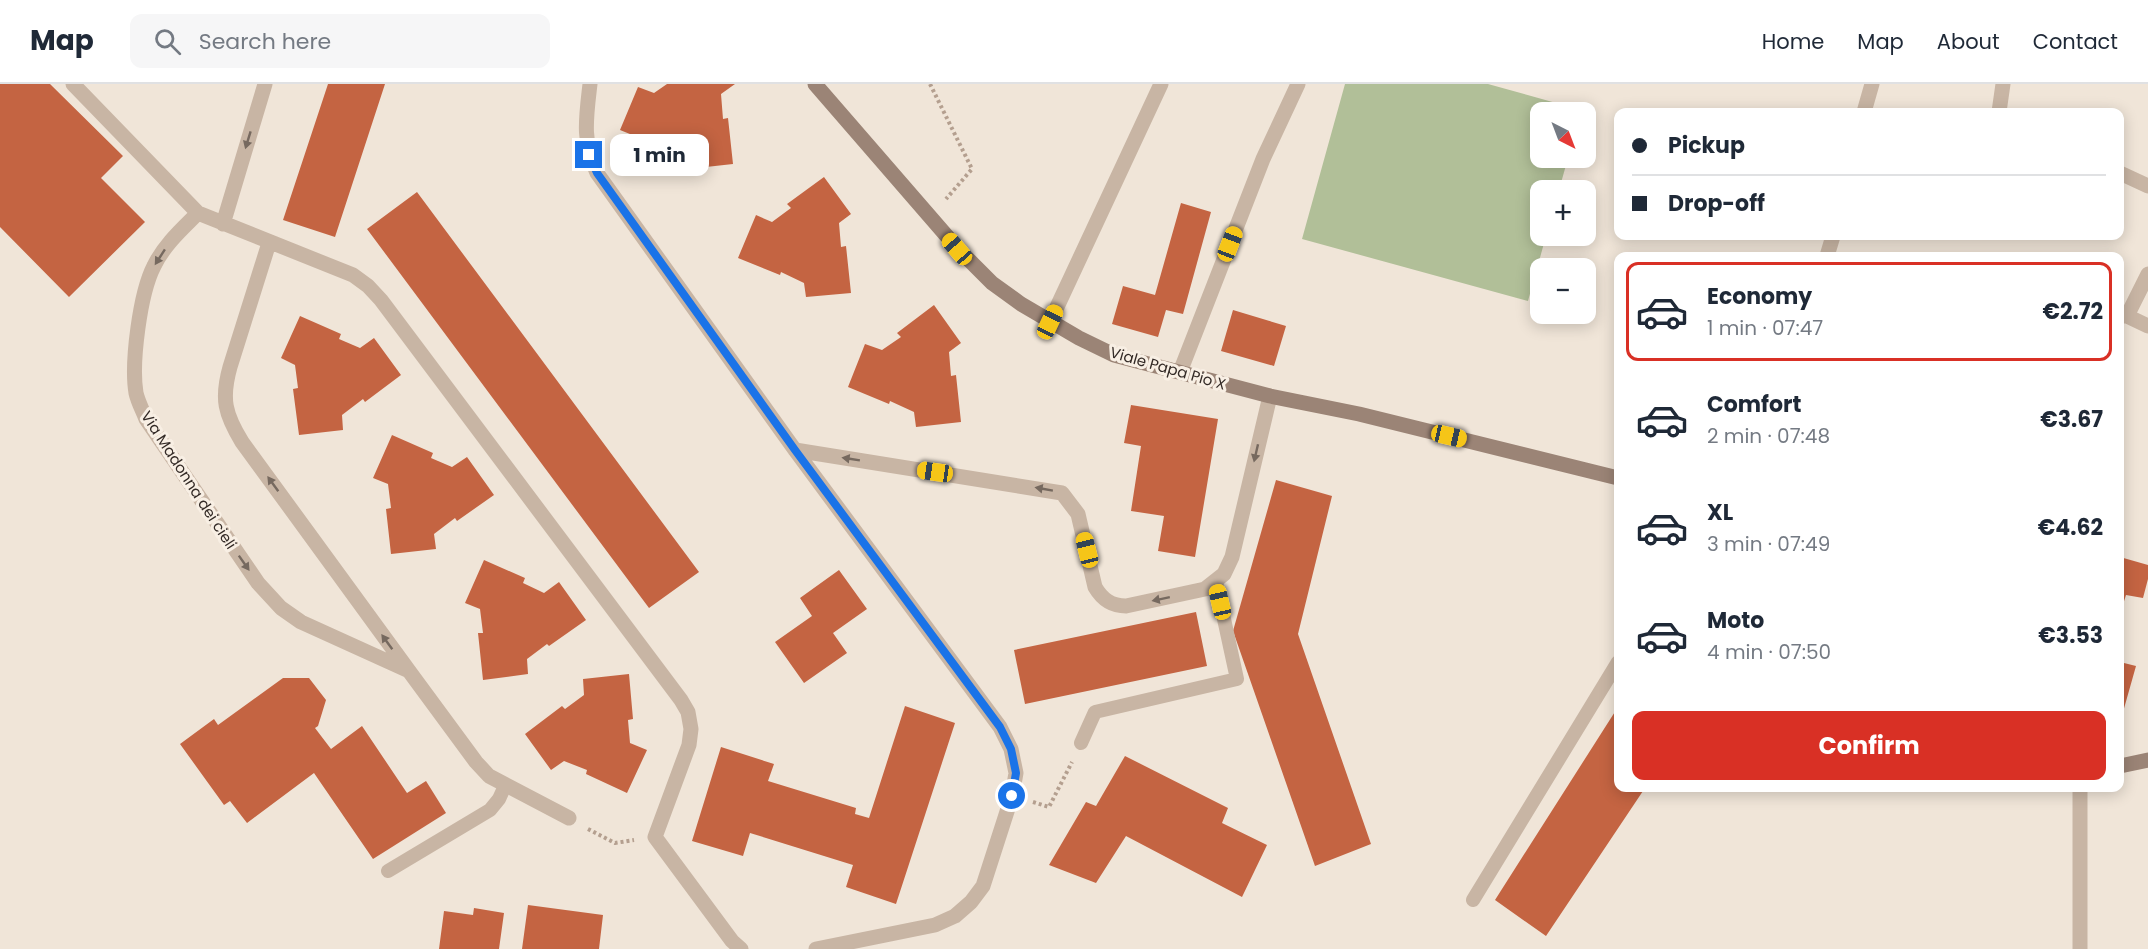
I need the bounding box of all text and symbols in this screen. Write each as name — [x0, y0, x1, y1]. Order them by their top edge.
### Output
search box — [130, 14, 550, 68]
text: Map — [30, 21, 94, 60]
icon: search — [151, 25, 184, 58]
text: Search here — [199, 26, 331, 57]
text: Home — [1762, 27, 1824, 56]
text: Map — [1857, 27, 1904, 56]
text: About — [1937, 27, 2000, 56]
text: Contact — [2033, 27, 2118, 56]
north arrow — [1530, 102, 1596, 168]
map controls — [1530, 102, 1596, 324]
text: Pickup — [1668, 130, 1745, 161]
one-way arrow — [243, 131, 252, 149]
callout: 1 min — [610, 134, 709, 176]
route end — [575, 141, 602, 168]
text: 1 min — [633, 141, 686, 169]
button: + — [1530, 180, 1596, 246]
text: Drop-off — [1668, 188, 1765, 219]
car — [1215, 224, 1245, 264]
car — [938, 230, 976, 268]
one-way arrow — [154, 249, 165, 265]
button: − — [1530, 258, 1596, 324]
text: Economy — [1707, 281, 1812, 312]
icon: car — [1635, 285, 1689, 339]
text: €2.72 — [2042, 296, 2103, 327]
car — [1034, 302, 1066, 342]
text: 1 min · 07:47 — [1707, 314, 1823, 342]
street label: Viale Papa Pio X — [1108, 341, 1228, 395]
text: Comfort — [1707, 389, 1801, 420]
icon: car — [1635, 393, 1689, 447]
text: €3.67 — [2040, 404, 2103, 435]
street label: Via Madonna dei cieli — [136, 407, 242, 553]
text: 2 min · 07:48 — [1707, 422, 1830, 450]
car — [1429, 423, 1469, 449]
one-way arrow — [1251, 444, 1261, 462]
one-way arrow — [841, 454, 860, 463]
car — [916, 461, 954, 483]
one-way arrow — [267, 477, 279, 492]
one-way arrow — [1034, 484, 1053, 493]
text: XL — [1707, 497, 1733, 528]
icon: car — [1635, 501, 1689, 555]
text: €4.62 — [2038, 512, 2103, 543]
car — [1074, 530, 1100, 570]
text: 3 min · 07:49 — [1707, 530, 1830, 558]
one-way arrow — [238, 554, 250, 570]
car — [1207, 582, 1233, 622]
one-way arrow — [1151, 595, 1170, 604]
text: Moto — [1707, 605, 1764, 636]
icon: car — [1635, 609, 1689, 663]
text: €3.53 — [2038, 620, 2103, 651]
one-way arrow — [381, 634, 393, 650]
text: 4 min · 07:50 — [1707, 638, 1831, 666]
button: Confirm — [1632, 711, 2106, 780]
route start — [998, 782, 1025, 809]

